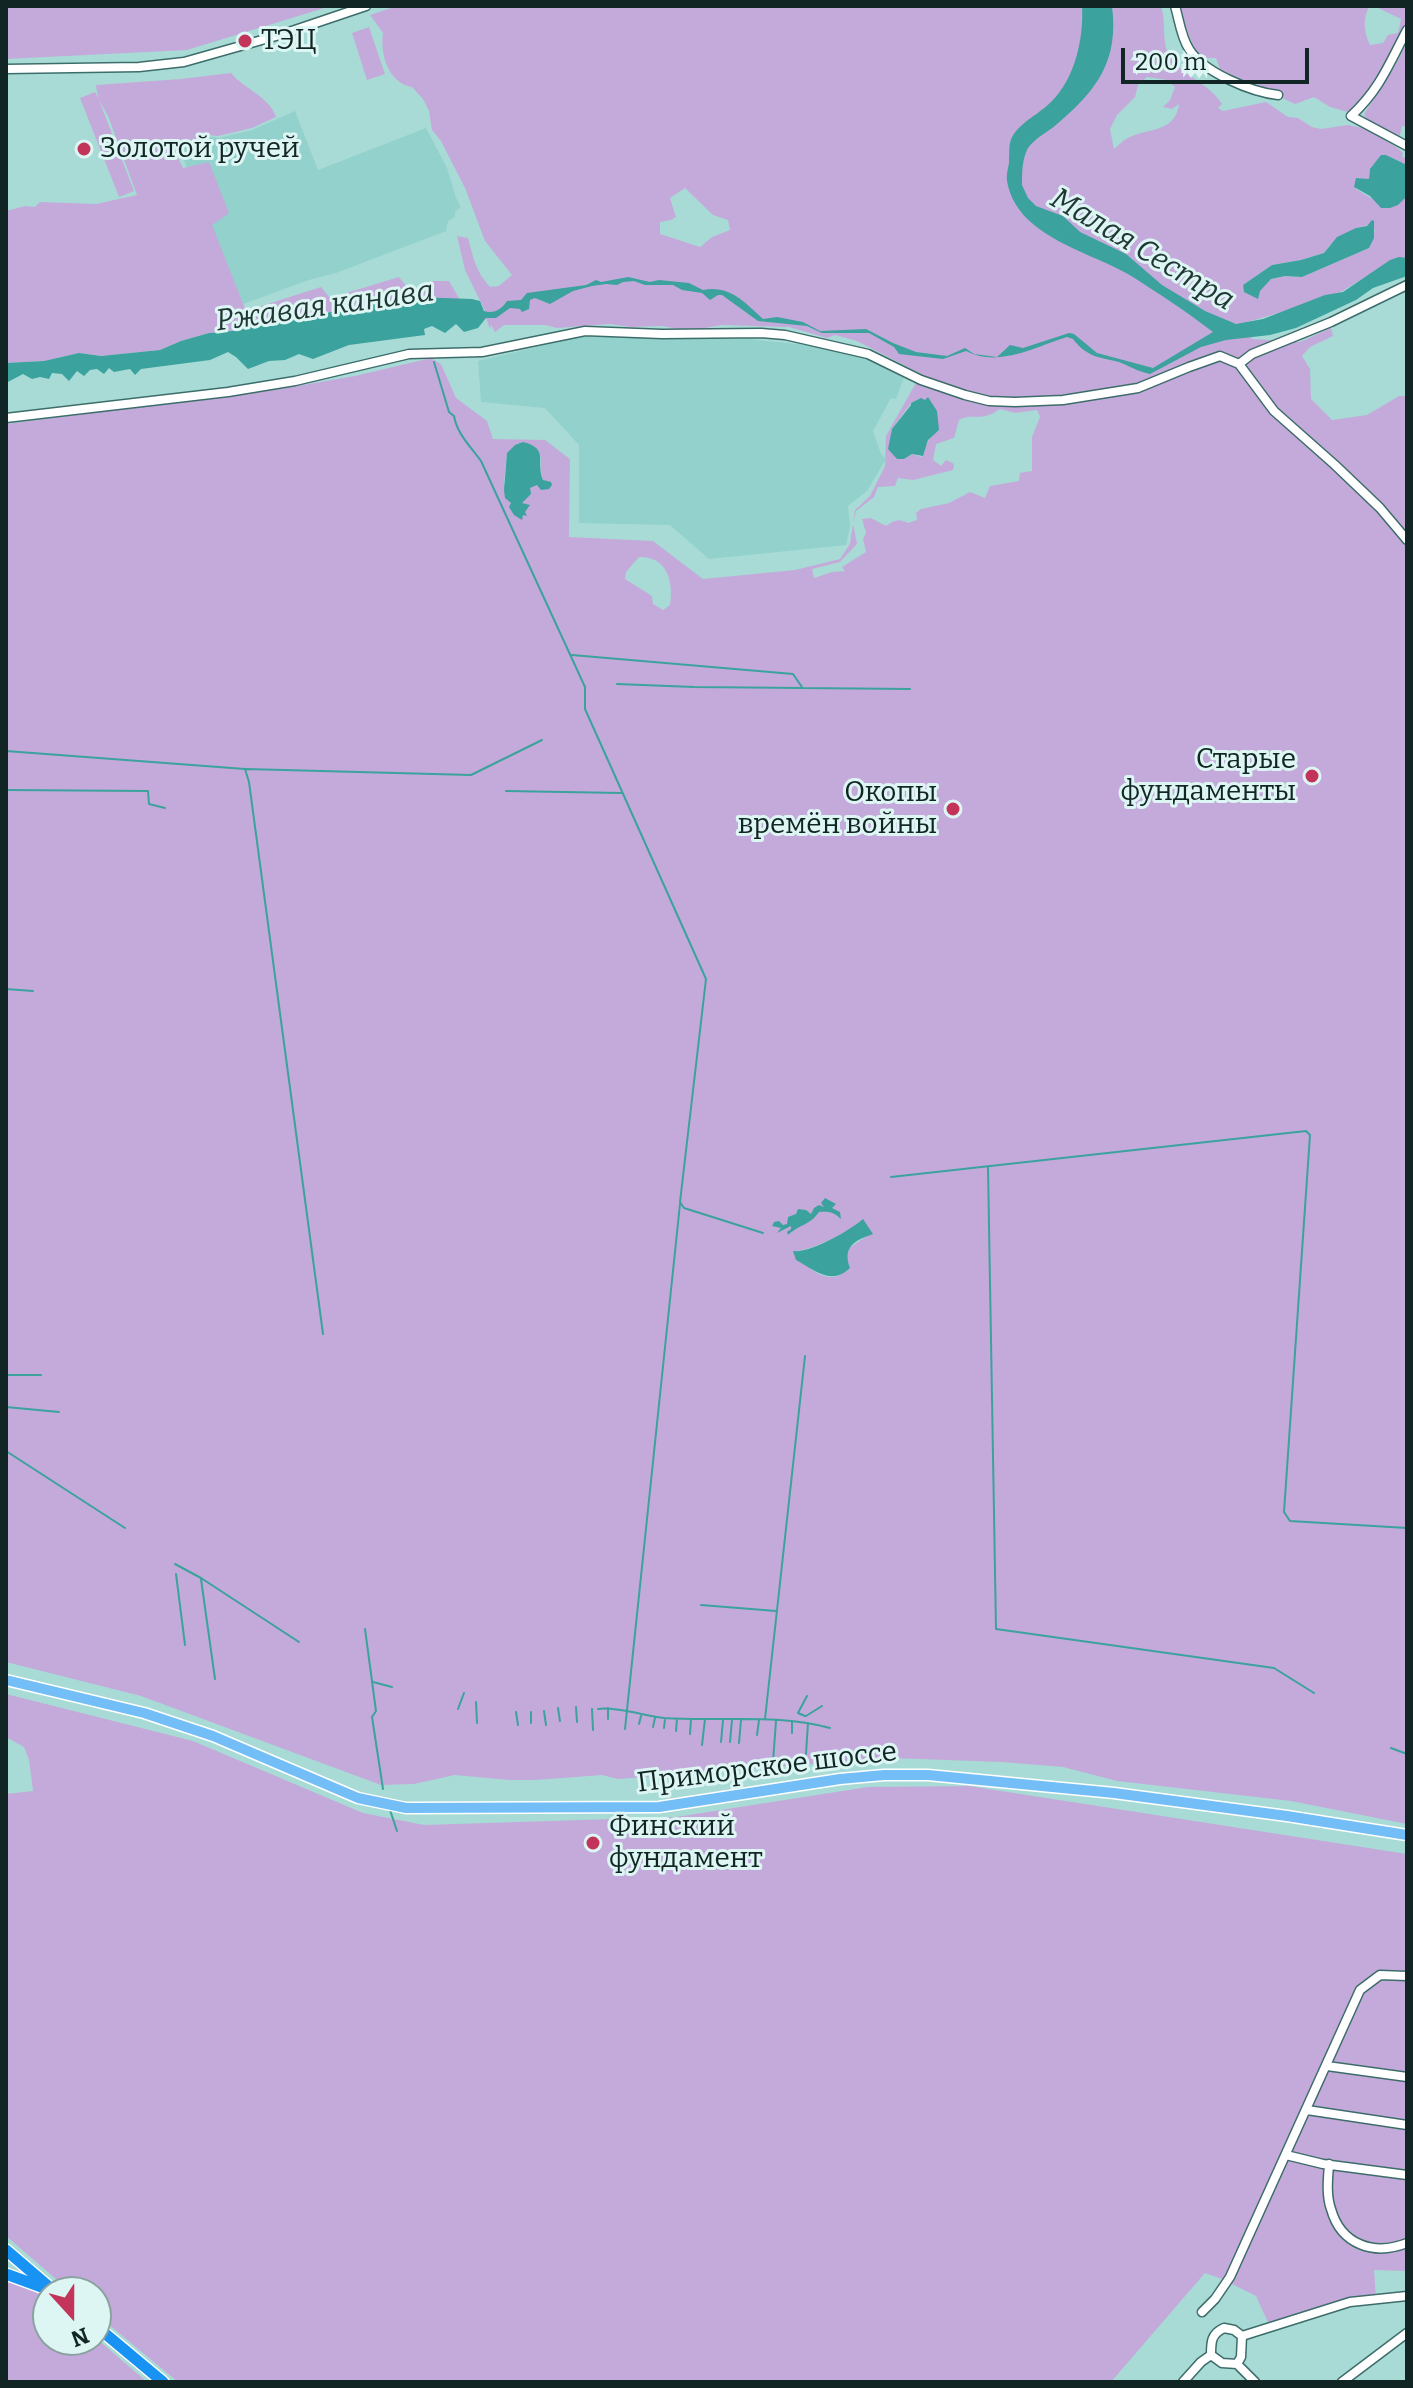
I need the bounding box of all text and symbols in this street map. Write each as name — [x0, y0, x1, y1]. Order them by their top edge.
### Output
place label: ТЭЦ — [261, 24, 317, 58]
marker: ТЭЦ — [236, 32, 254, 50]
scale bar — [1125, 32, 1313, 82]
text: 200 m — [1135, 48, 1207, 76]
place label: Золотой ручей — [100, 132, 300, 166]
marker: Золотой ручей — [75, 140, 93, 158]
water label: Малая Сестра — [1044, 181, 1240, 319]
water label: Ржавая канава — [214, 274, 436, 340]
place label: Старые фундаменты — [1121, 743, 1296, 809]
marker: Старые фундаменты — [1303, 767, 1321, 785]
place label: Окопы времён войны — [738, 776, 937, 842]
marker: Окопы времён войны — [944, 800, 962, 818]
street label: Приморское шоссе — [635, 1735, 899, 1801]
place label: Финский фундамент — [609, 1810, 763, 1876]
marker: Финский фундамент — [584, 1834, 602, 1852]
north arrow — [32, 2276, 112, 2356]
text: N — [67, 2321, 93, 2353]

